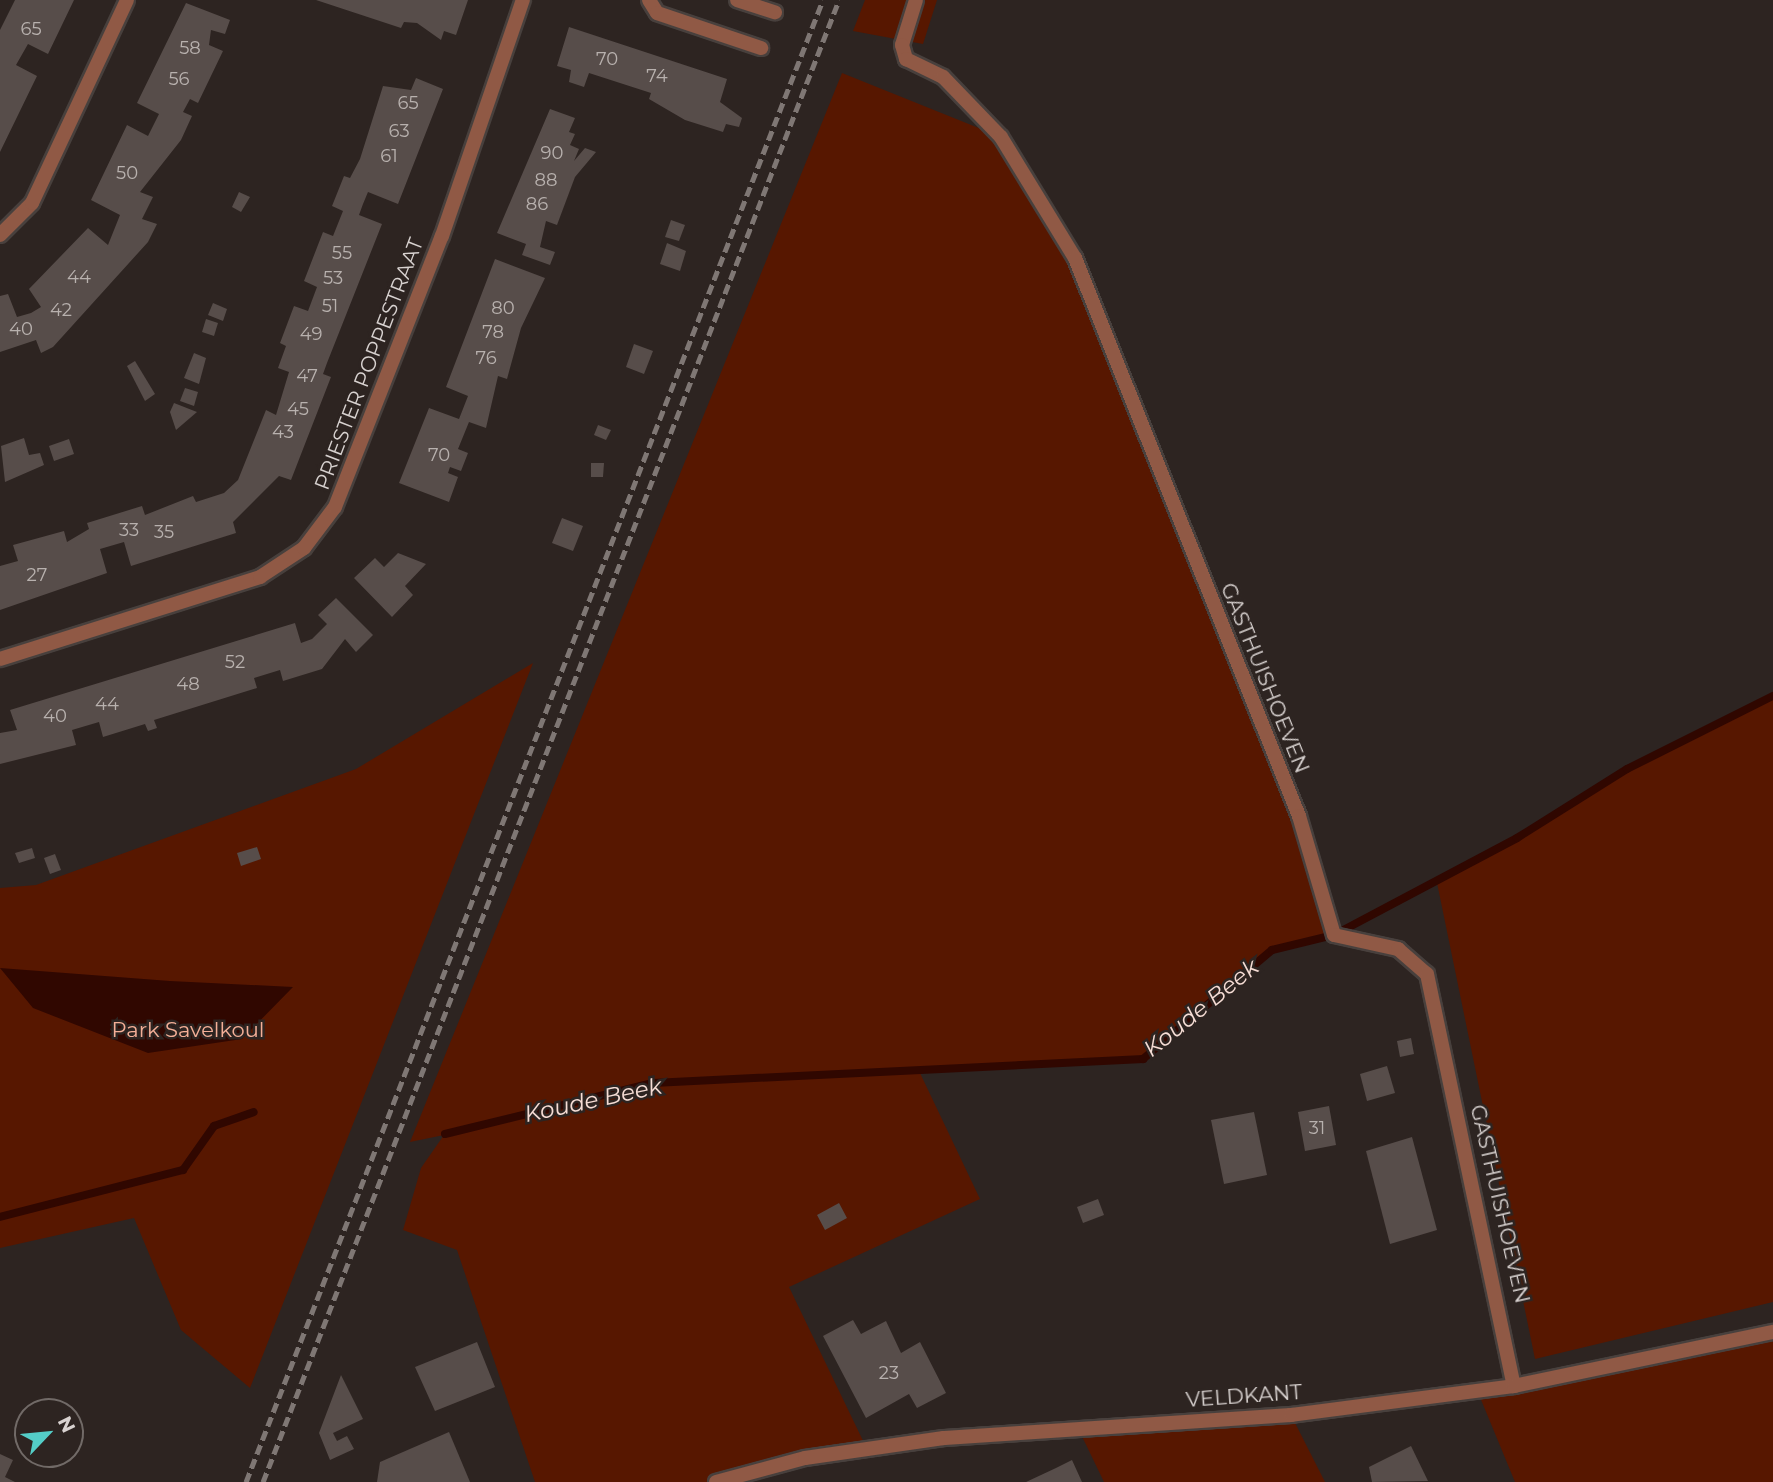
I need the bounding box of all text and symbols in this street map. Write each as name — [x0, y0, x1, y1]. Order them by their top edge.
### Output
house number: 65 — [20, 18, 42, 40]
house number: 58 — [179, 37, 201, 59]
house number: 70 — [596, 48, 618, 70]
house number: 74 — [646, 65, 668, 87]
house number: 56 — [168, 68, 190, 90]
house number: 65 — [397, 92, 419, 114]
house number: 63 — [388, 120, 410, 142]
house number: 90 — [541, 142, 563, 164]
house number: 61 — [380, 145, 398, 167]
house number: 50 — [116, 162, 138, 184]
house number: 88 — [535, 169, 557, 191]
house number: 86 — [526, 193, 548, 215]
street label: PRIESTER POPPESTRAAT — [309, 234, 429, 494]
house number: 55 — [332, 242, 352, 264]
house number: 44 — [67, 266, 91, 288]
house number: 53 — [323, 267, 343, 289]
house number: 51 — [322, 295, 338, 317]
house number: 80 — [491, 297, 515, 319]
house number: 42 — [50, 299, 72, 321]
house number: 40 — [9, 318, 33, 340]
house number: 78 — [482, 321, 504, 343]
house number: 49 — [300, 323, 322, 345]
house number: 76 — [475, 347, 497, 369]
house number: 47 — [296, 365, 318, 387]
house number: 45 — [287, 398, 309, 420]
house number: 43 — [272, 421, 294, 443]
house number: 70 — [428, 444, 450, 466]
house number: 33 — [119, 519, 139, 541]
house number: 35 — [154, 521, 174, 543]
house number: 27 — [27, 564, 47, 586]
street label: GASTHUISHOEVEN — [1215, 579, 1315, 777]
house number: 52 — [225, 651, 245, 673]
house number: 48 — [176, 673, 200, 695]
house number: 44 — [95, 693, 119, 715]
house number: 40 — [43, 705, 67, 727]
water label: Koude Beek — [1138, 953, 1264, 1063]
park label: Park Savelkoul — [111, 1017, 265, 1043]
water label: Koude Beek — [522, 1072, 664, 1128]
street label: GASTHUISHOEVEN — [1465, 1102, 1535, 1306]
house number: 31 — [1309, 1117, 1325, 1139]
house number: 23 — [879, 1362, 899, 1384]
street label: VELDKANT — [1185, 1379, 1303, 1413]
north arrow — [14, 1398, 84, 1468]
text: N — [53, 1413, 80, 1436]

